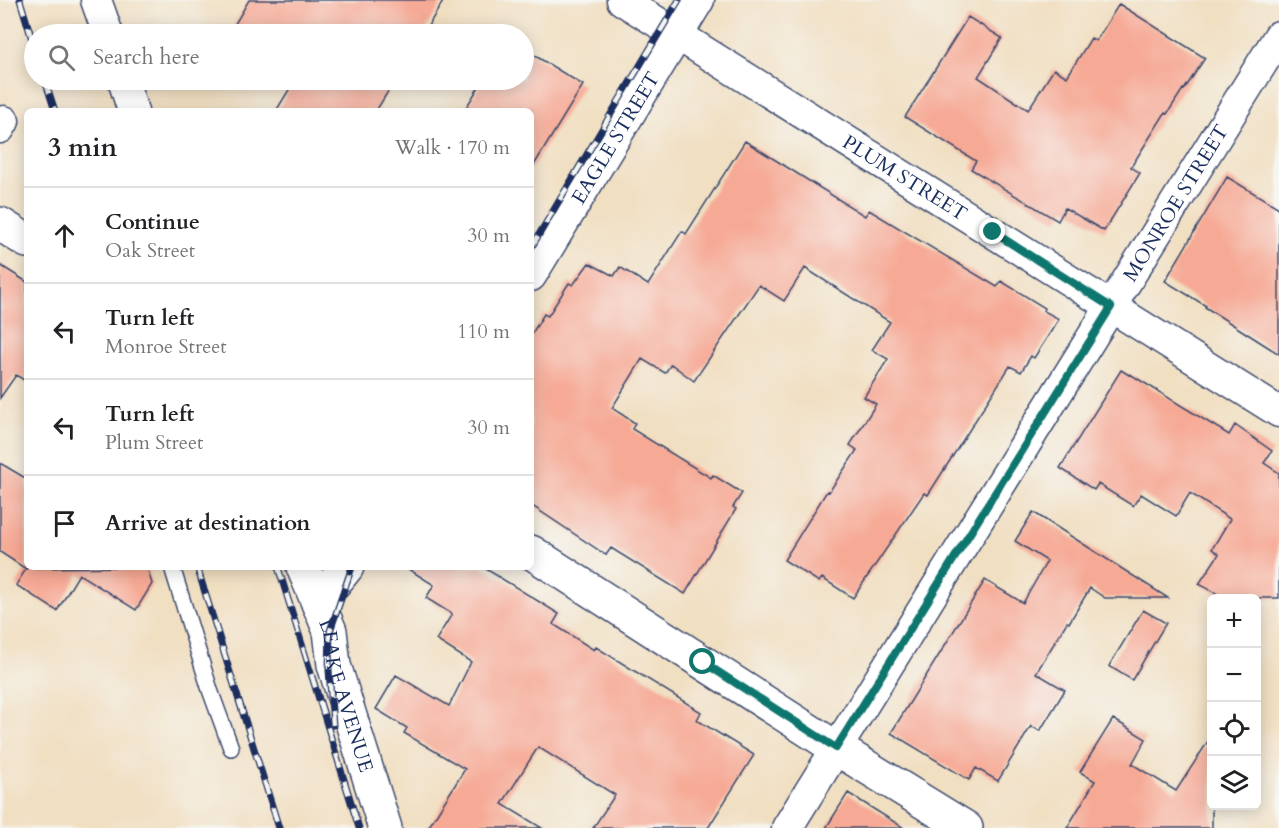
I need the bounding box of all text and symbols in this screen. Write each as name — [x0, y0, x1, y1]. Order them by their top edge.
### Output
search box — [24, 24, 534, 90]
icon: search — [45, 41, 78, 74]
text: Search here — [93, 42, 200, 72]
street label: EAGLE STREET — [565, 66, 666, 209]
street label: MONROE STREET — [1117, 119, 1235, 287]
street label: PLUM STREET — [837, 129, 972, 227]
text: 3 min — [48, 130, 117, 165]
text: Walk · 170 m — [395, 134, 510, 161]
text: Continue — [105, 207, 200, 237]
route end — [979, 218, 1005, 244]
icon: ahead — [48, 219, 81, 252]
text: 30 m — [467, 222, 510, 249]
text: Oak Street — [105, 237, 195, 264]
text: Turn left — [105, 303, 194, 333]
icon: left — [48, 315, 81, 348]
text: 110 m — [457, 318, 510, 345]
text: Monroe Street — [105, 333, 227, 360]
text: Turn left — [105, 399, 194, 429]
icon: left — [48, 411, 81, 444]
text: 30 m — [467, 414, 510, 441]
text: Plum Street — [105, 429, 203, 456]
icon: arrive — [48, 507, 81, 540]
text: Arrive at destination — [105, 508, 310, 538]
map controls — [1207, 594, 1261, 810]
button: + — [1207, 594, 1261, 648]
street label: LEAKE AVENUE — [312, 614, 380, 776]
route start — [689, 648, 715, 674]
button: − — [1207, 648, 1261, 702]
button: locate — [1207, 702, 1261, 756]
button: layers — [1207, 756, 1261, 810]

